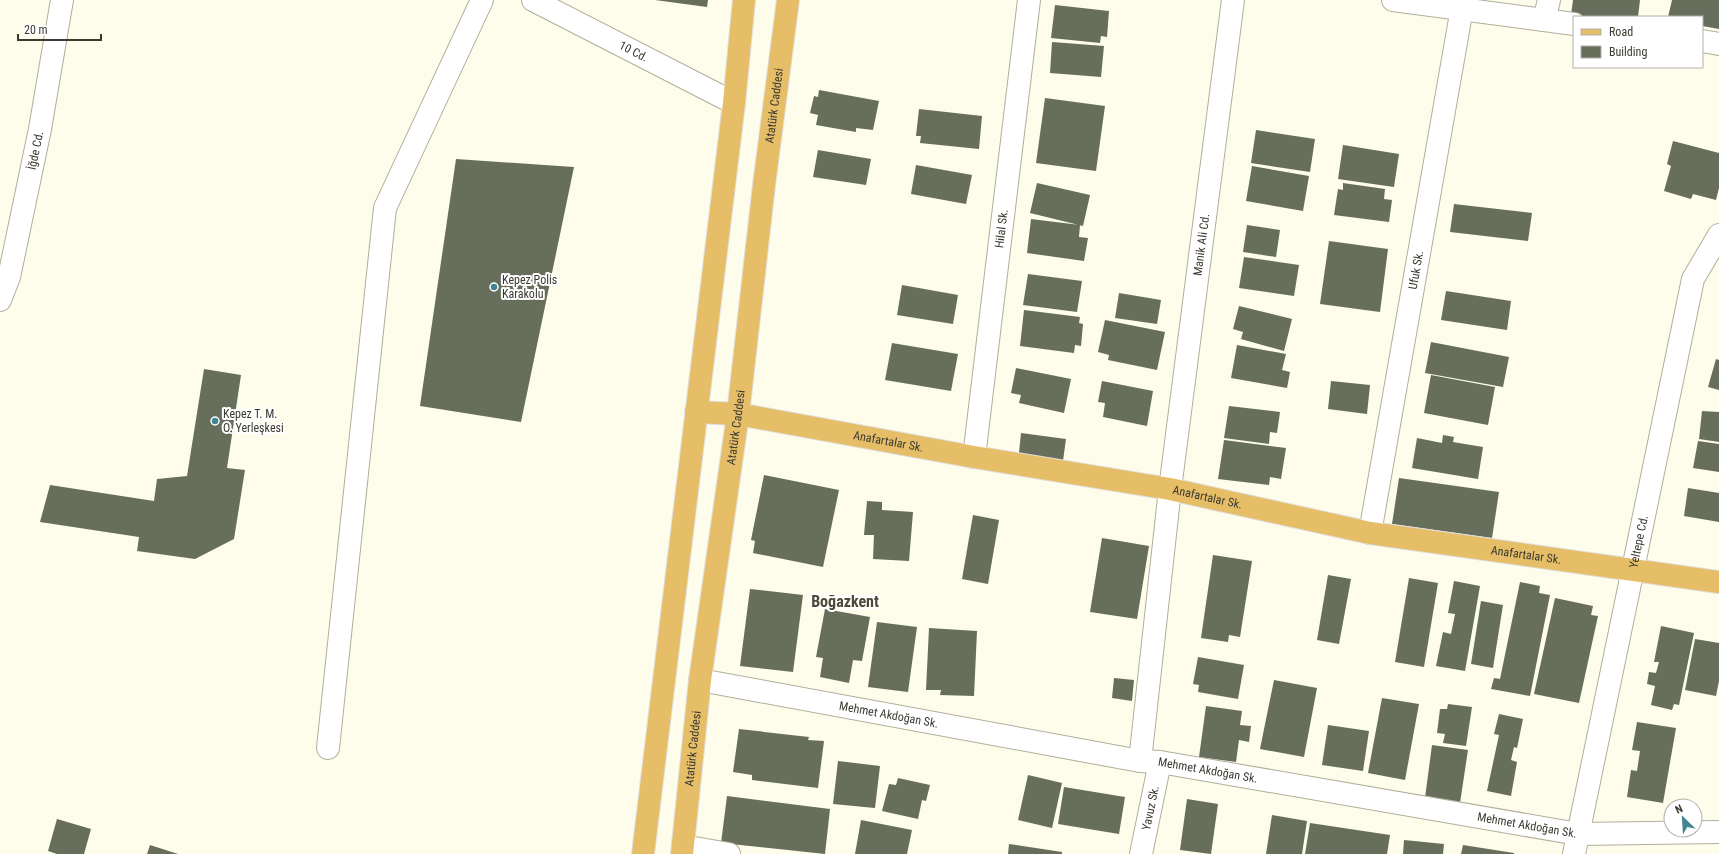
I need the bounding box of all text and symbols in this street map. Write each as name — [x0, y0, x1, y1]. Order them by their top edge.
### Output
scale bar — [18, 16, 101, 42]
legend — [1573, 16, 1703, 68]
text: 20 m — [24, 23, 48, 37]
text: Road — [1609, 25, 1633, 39]
street label: 10 Cd. — [617, 38, 650, 65]
text: Building — [1609, 45, 1647, 59]
street label: Atatürk Caddesi — [762, 67, 786, 144]
street label: İğde Cd. — [24, 130, 46, 171]
street label: Hilal Sk. — [992, 208, 1011, 249]
street label: Manik Ali Cd. — [1191, 213, 1212, 277]
street label: Ufuk Sk. — [1406, 249, 1426, 291]
place label: Kepez Polis Karakolu — [502, 273, 557, 301]
marker: Kepez Polis Karakolu — [489, 282, 499, 292]
street label: Atatürk Caddesi — [724, 389, 748, 466]
place label: Kepez T. M. O. Yerleşkesi — [223, 407, 284, 435]
marker: Kepez T. M. O. Yerleşkesi — [210, 416, 220, 426]
street label: Anafartalar Sk. — [852, 428, 925, 455]
street label: Anafartalar Sk. — [1171, 483, 1244, 512]
street label: Yeltepe Cd. — [1626, 514, 1651, 569]
street label: Anafartalar Sk. — [1490, 543, 1562, 567]
district label: Boğazkent — [811, 592, 879, 611]
street label: Mehmet Akdoğan Sk. — [838, 699, 940, 731]
street label: Atatürk Caddesi — [682, 710, 704, 787]
street label: Mehmet Akdoğan Sk. — [1157, 755, 1259, 786]
street label: Yavuz Sk. — [1139, 784, 1162, 832]
north arrow — [1663, 798, 1703, 838]
text: N — [1673, 802, 1685, 817]
street label: Mehmet Akdoğan Sk. — [1476, 810, 1578, 841]

